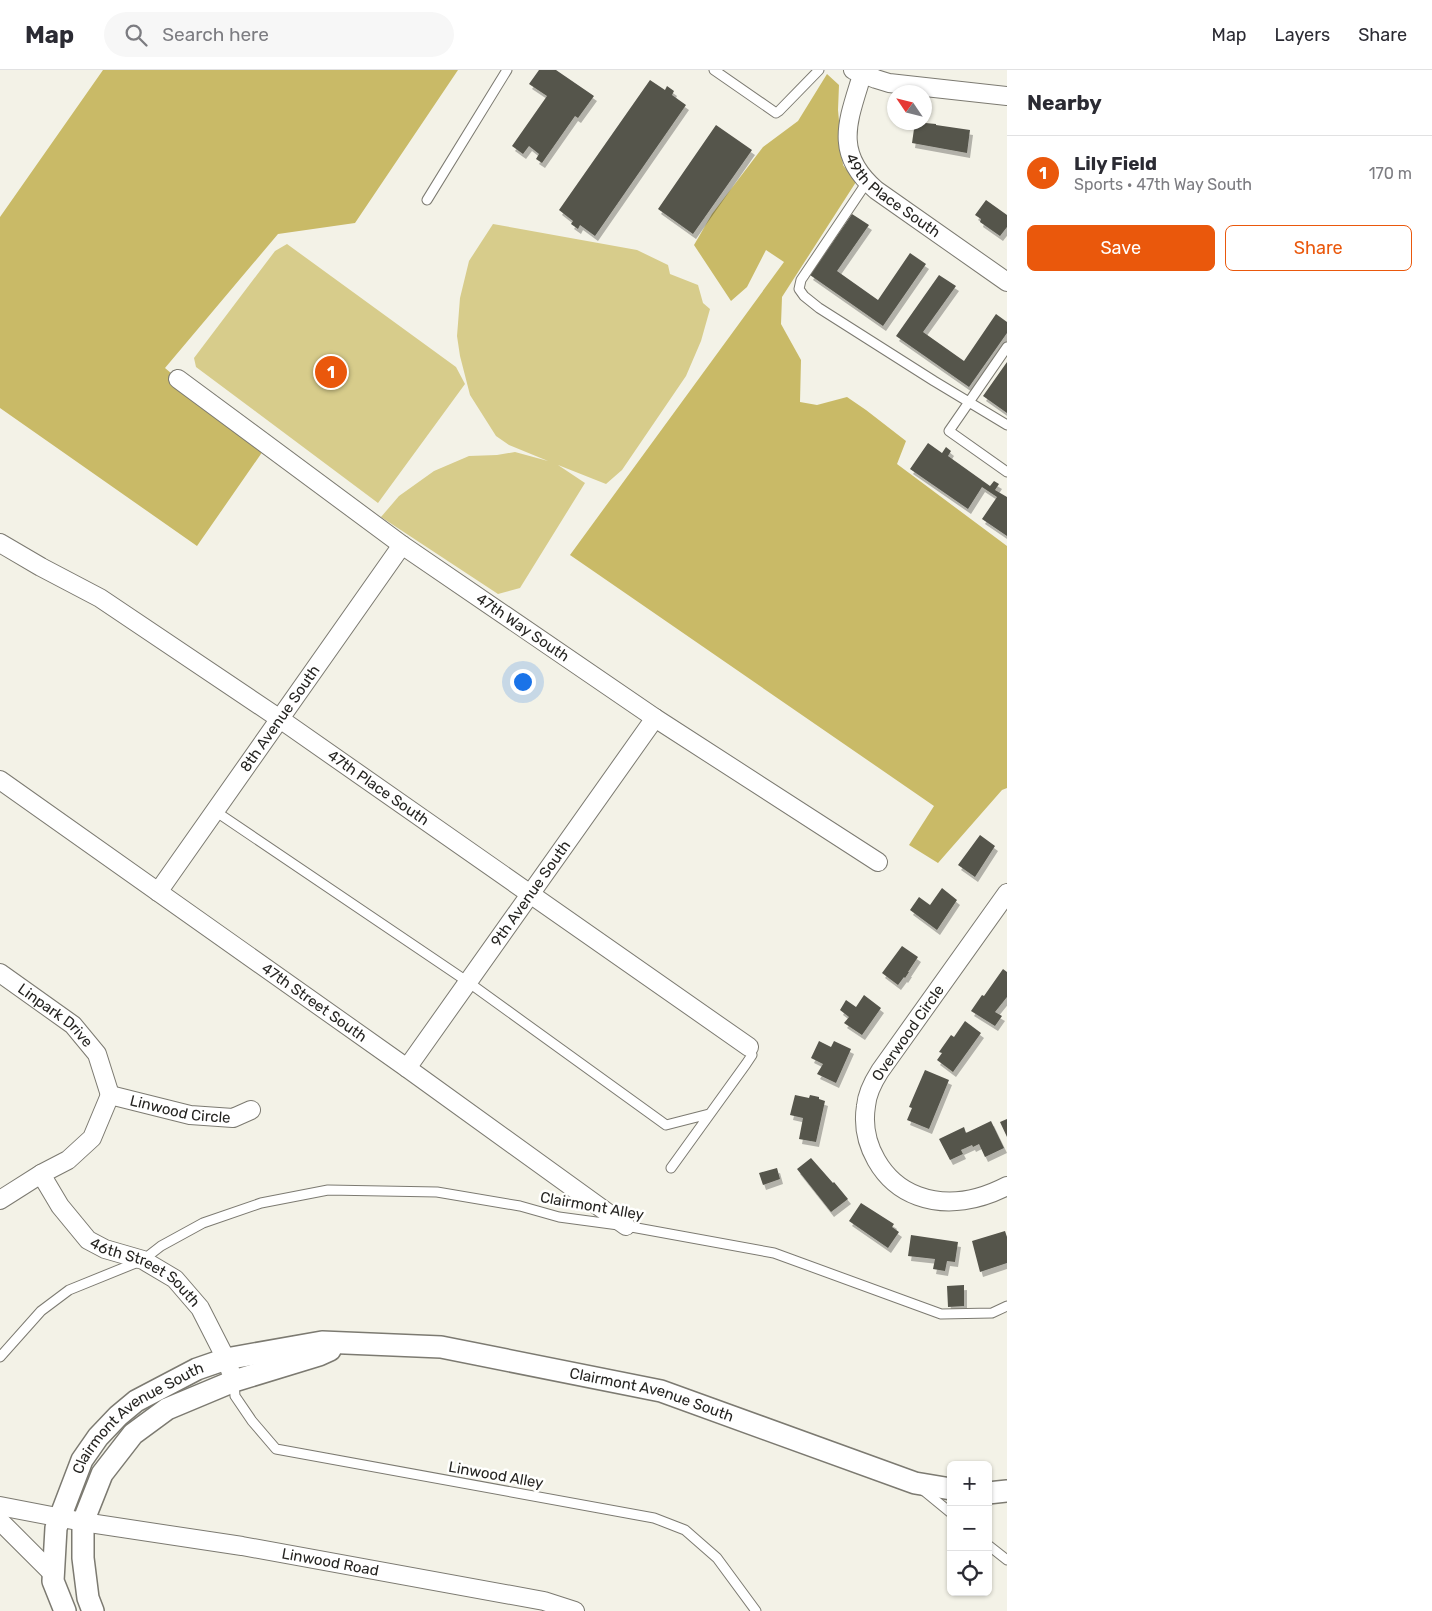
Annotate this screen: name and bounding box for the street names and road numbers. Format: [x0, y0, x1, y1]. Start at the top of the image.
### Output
street label: 49th Place South [842, 151, 944, 241]
street label: 47th Way South [473, 589, 573, 666]
street label: 8th Avenue South [236, 662, 324, 775]
street label: 47th Place South [324, 746, 432, 829]
street label: 9th Avenue South [487, 837, 574, 950]
street label: 47th Street South [258, 959, 370, 1046]
street label: Linpark Drive [15, 980, 97, 1051]
street label: Overwood Circle [868, 981, 948, 1085]
street label: Linwood Circle [128, 1091, 231, 1127]
street label: Clairmont Alley [539, 1188, 645, 1224]
street label: 46th Street South [87, 1234, 204, 1310]
street label: Clairmont Avenue South [69, 1358, 206, 1476]
street label: Clairmont Avenue South [568, 1364, 736, 1426]
street label: Linwood Alley [447, 1458, 545, 1492]
street label: Linwood Road [280, 1544, 380, 1580]

